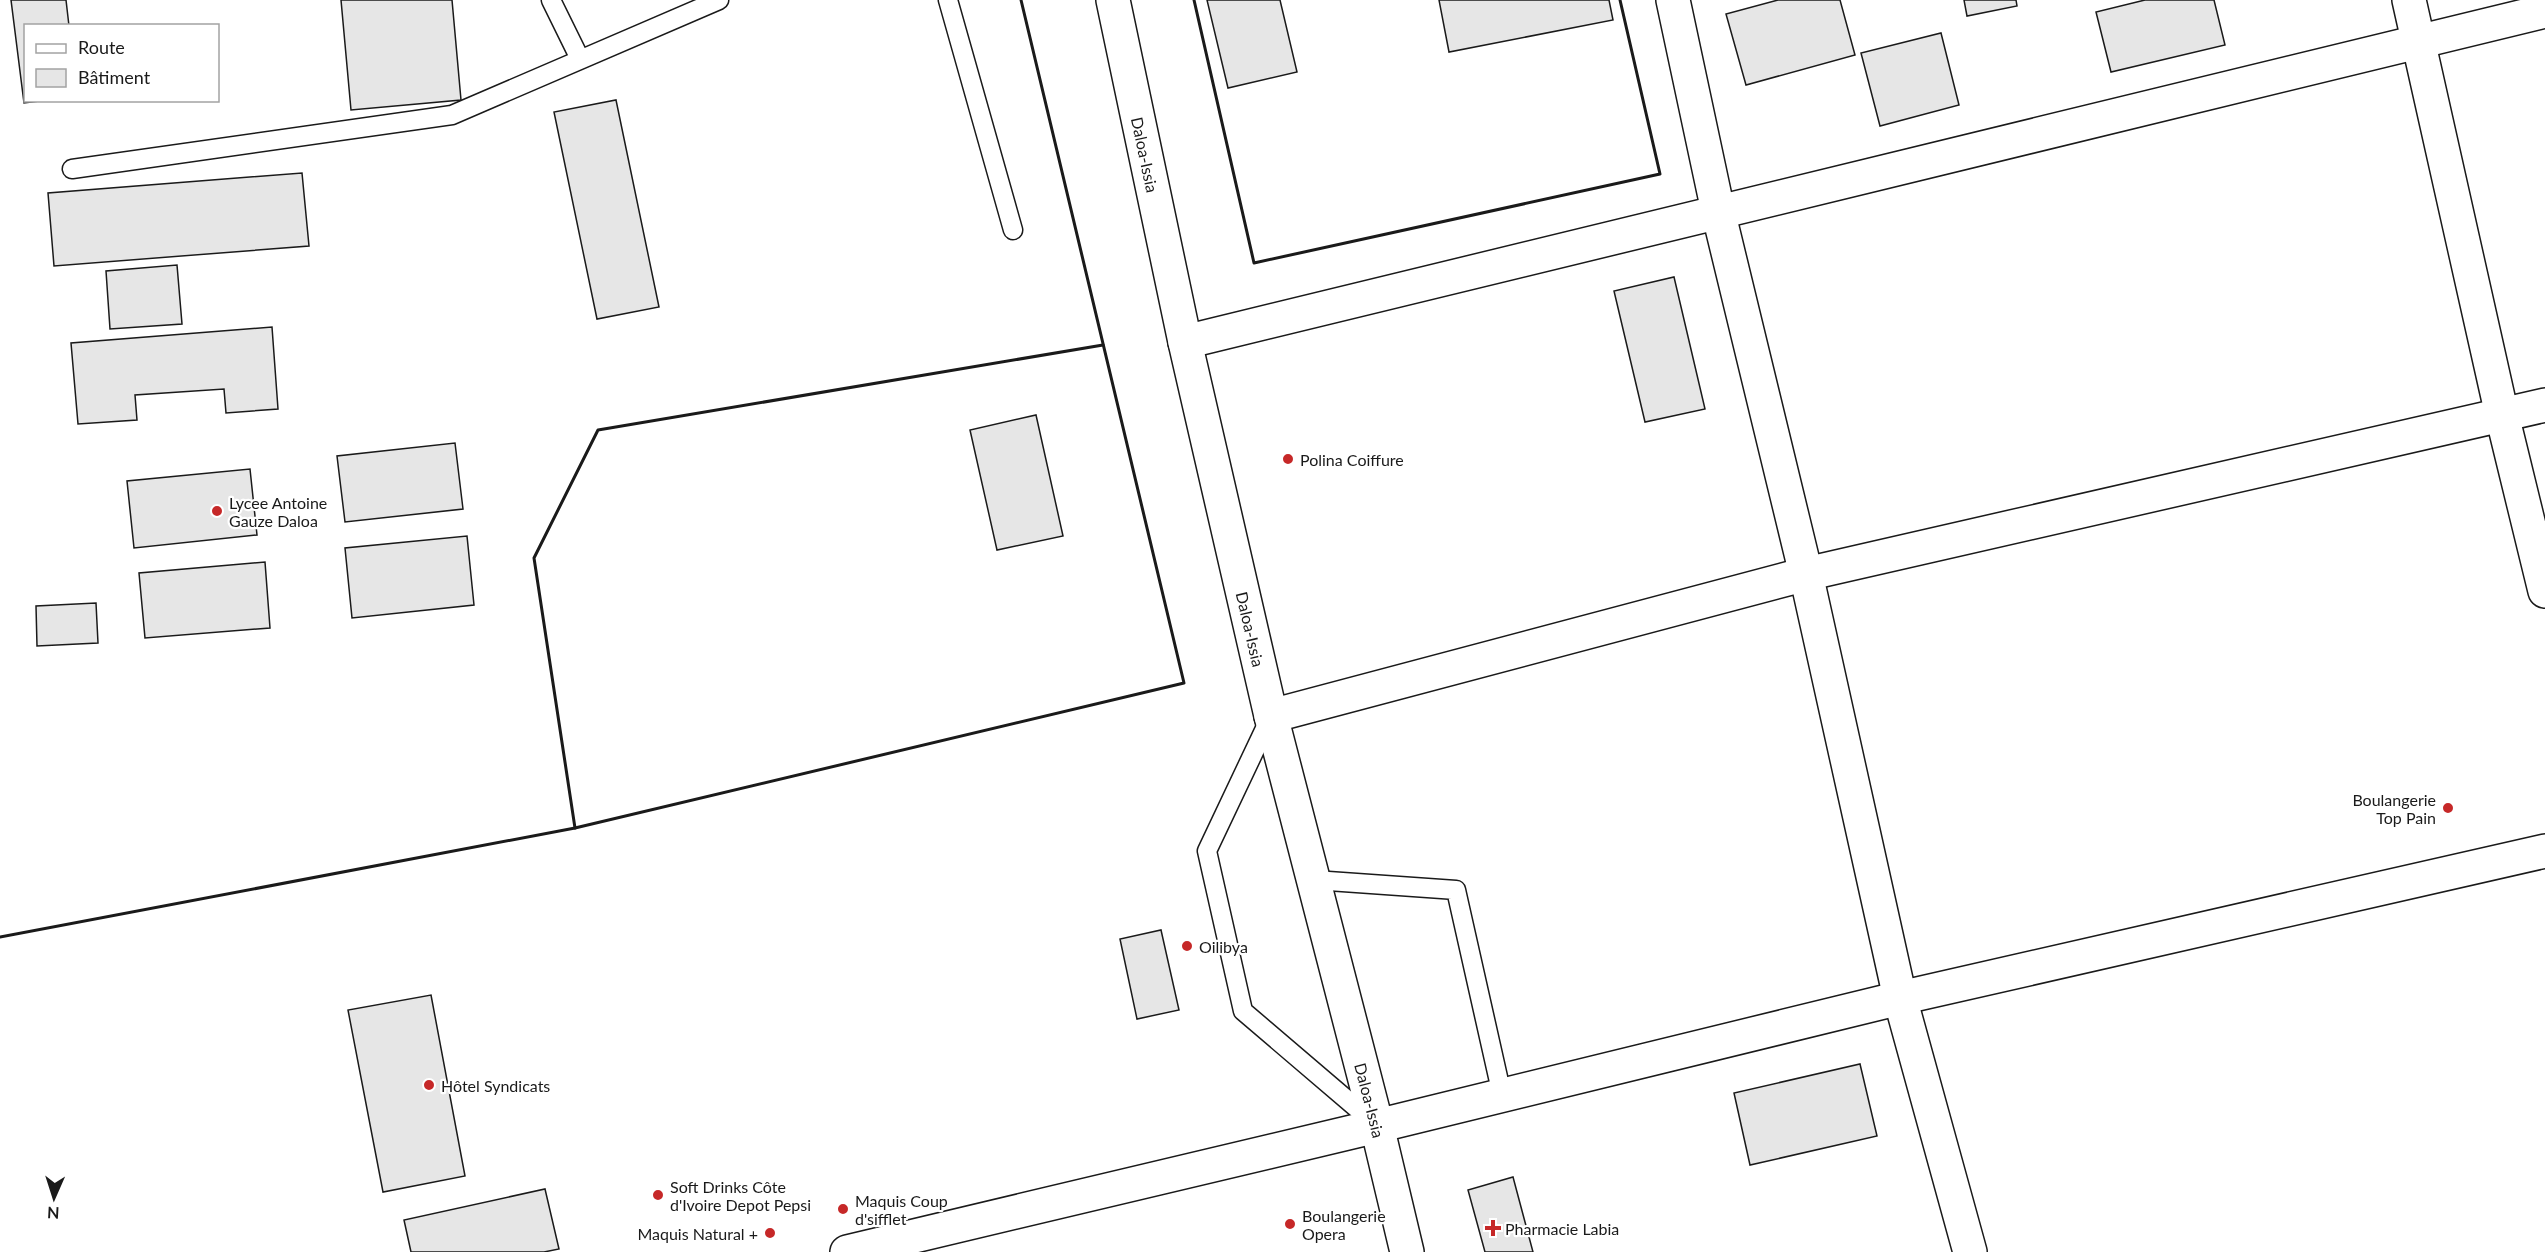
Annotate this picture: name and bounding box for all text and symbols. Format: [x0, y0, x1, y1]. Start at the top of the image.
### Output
legend [24, 24, 219, 102]
text: Route [78, 36, 125, 58]
text: Bâtiment [78, 66, 151, 88]
street label: Daloa-Issia [1128, 115, 1163, 194]
place label: Polina Coiffure [1300, 450, 1404, 469]
marker: Polina Coiffure [1281, 452, 1295, 466]
place label: Lycee Antoine Gauze Daloa [229, 493, 327, 530]
marker: Lycee Antoine Gauze Daloa [210, 504, 224, 518]
street label: Daloa-Issia [1233, 590, 1269, 668]
place label: Boulangerie Top Pain [2352, 790, 2436, 827]
marker: Boulangerie Top Pain [2441, 801, 2455, 815]
place label: Oilibya [1199, 937, 1248, 956]
marker: Oilibya [1180, 939, 1194, 953]
street label: Daloa-Issia [1352, 1061, 1389, 1139]
place label: Hôtel Syndicats [441, 1076, 550, 1095]
marker: Hôtel Syndicats [422, 1078, 436, 1092]
north arrow [24, 1168, 84, 1228]
place label: Soft Drinks Côte d'Ivoire Depot Pepsi [670, 1177, 811, 1214]
marker: Soft Drinks Côte d'Ivoire Depot Pepsi [651, 1188, 665, 1202]
place label: Maquis Coup d'sifflet [855, 1191, 948, 1228]
marker: Maquis Coup d'sifflet [836, 1202, 850, 1216]
text: N [47, 1204, 60, 1223]
place label: Boulangerie Opera [1302, 1206, 1386, 1243]
marker: Boulangerie Opera [1283, 1217, 1297, 1231]
place label: Pharmacie Labia [1505, 1219, 1619, 1238]
marker: Pharmacie Labia [1486, 1221, 1500, 1235]
place label: Maquis Natural + [637, 1224, 758, 1243]
marker: Maquis Natural + [763, 1226, 777, 1240]

